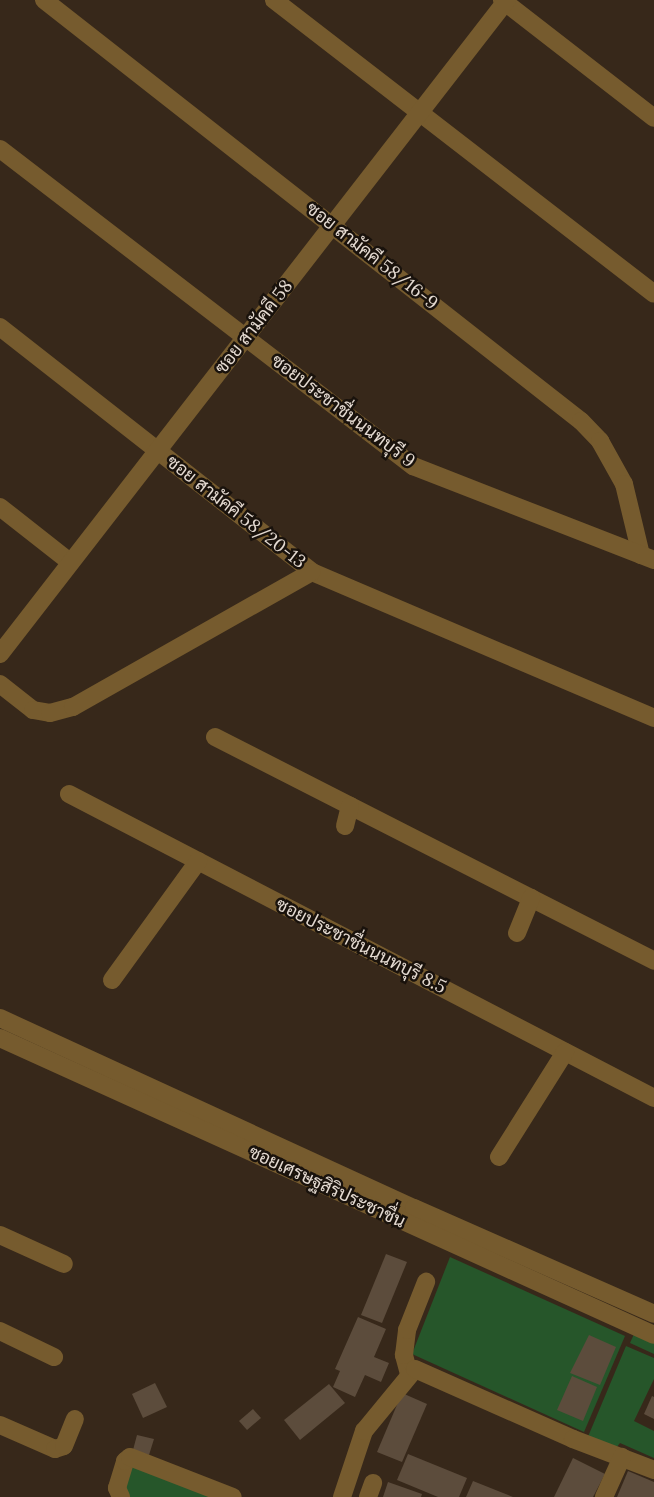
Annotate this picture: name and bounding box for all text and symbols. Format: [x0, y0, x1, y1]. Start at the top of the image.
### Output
street label: ซอย สามัคคี 58/16-9 [302, 198, 442, 314]
street label: ซอย สามัคคี 58 [211, 276, 297, 378]
street label: ซอยประชาชื่นนนทบุรี 9 [267, 350, 419, 472]
street label: ซอย สามัคคี 58/20-13 [162, 451, 310, 573]
street label: ซอยประชาชื่นนนทบุรี 8.5 [272, 894, 450, 998]
street label: ซอยเศรษฐสิริประชาชื่น [245, 1141, 409, 1233]

